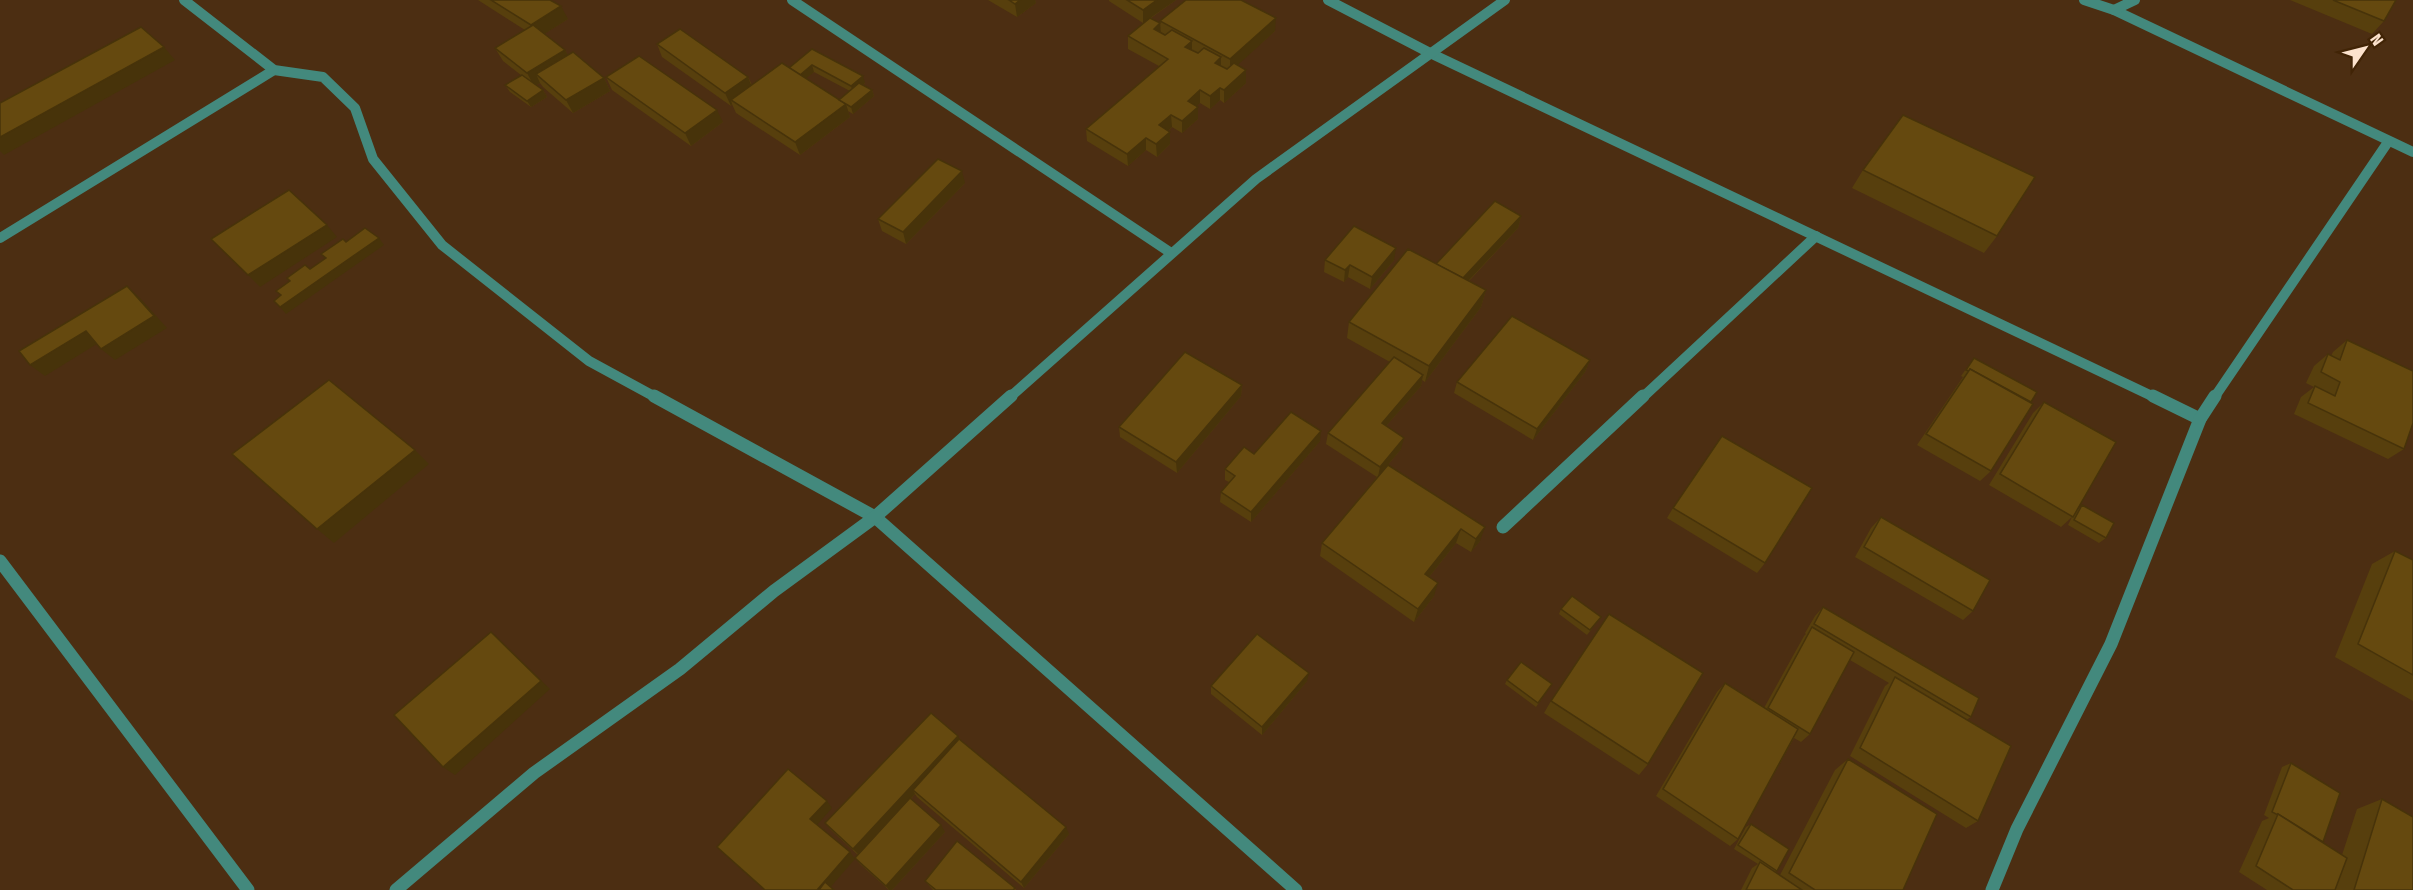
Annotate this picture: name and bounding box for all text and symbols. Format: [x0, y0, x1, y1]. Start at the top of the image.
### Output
north arrow [2335, 18, 2395, 78]
text: N [2366, 30, 2387, 49]

